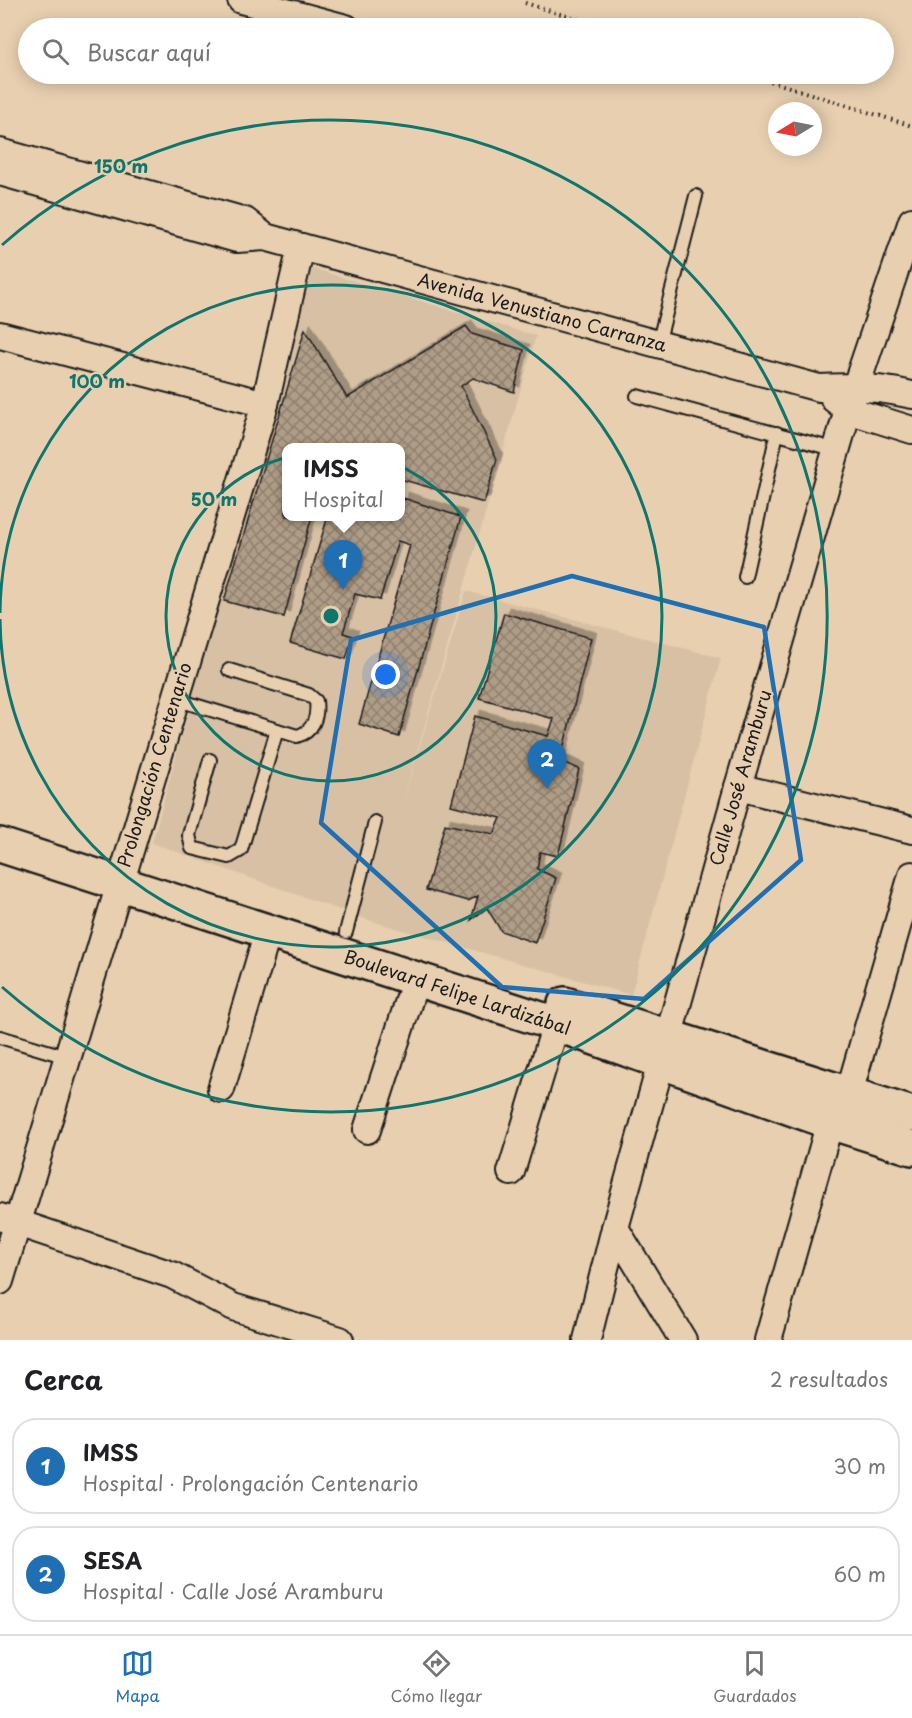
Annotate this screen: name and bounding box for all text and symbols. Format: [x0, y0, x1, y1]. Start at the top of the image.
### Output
search box [18, 18, 894, 84]
icon: search [39, 35, 72, 68]
text: Buscar aquí [87, 35, 211, 68]
north arrow [768, 102, 822, 156]
text: 150 m [94, 152, 148, 179]
street label: Avenida Venustiano Carranza [415, 265, 670, 358]
text: 100 m [69, 367, 125, 394]
popup [282, 443, 405, 521]
text: IMSS [303, 451, 359, 484]
text: Hospital [303, 484, 384, 514]
text: 50 m [191, 485, 237, 512]
pin: 1 [324, 540, 362, 590]
centre of rings [321, 606, 341, 626]
street label: Prolongación Centenario [110, 659, 198, 870]
your location [371, 660, 400, 689]
street label: Calle José Aramburu [702, 686, 778, 869]
pin: 2 [528, 740, 566, 789]
street label: Boulevard Felipe Lardizábal [341, 942, 574, 1041]
text: Cerca [24, 1360, 103, 1399]
text: 2 resultados [770, 1364, 888, 1394]
text: IMSS [83, 1435, 138, 1468]
text: 1 [41, 1451, 50, 1481]
text: 30 m [833, 1451, 886, 1481]
text: Hospital · Prolongación Centenario [83, 1468, 418, 1498]
text: SESA [83, 1543, 142, 1576]
text: 2 [38, 1559, 53, 1589]
text: 60 m [834, 1559, 886, 1589]
text: Hospital · Calle José Aramburu [83, 1576, 384, 1606]
tab: Mapa [116, 1647, 160, 1707]
tab: Cómo llegar [391, 1647, 482, 1707]
tab: Guardados [713, 1647, 796, 1707]

